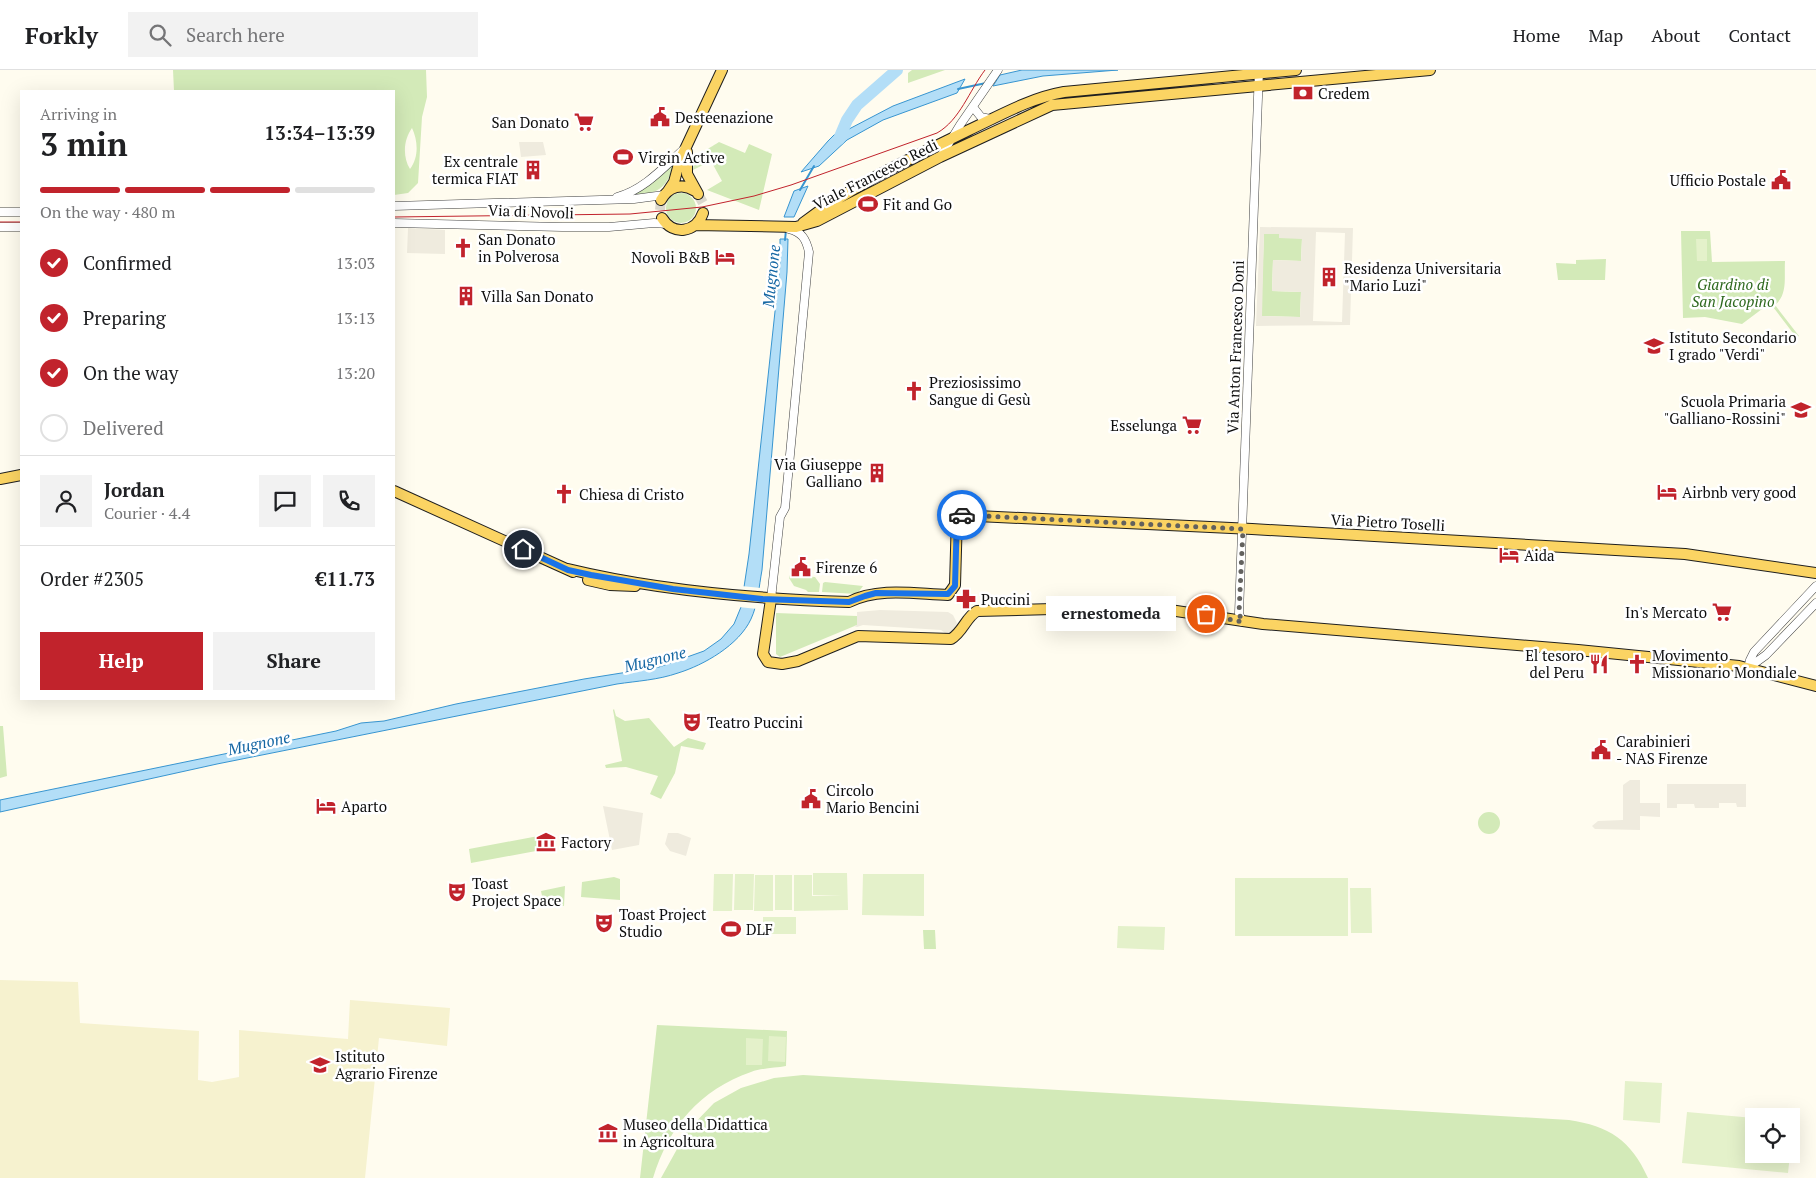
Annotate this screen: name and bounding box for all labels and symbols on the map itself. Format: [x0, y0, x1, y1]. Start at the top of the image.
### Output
bank icon: Credem [1292, 82, 1314, 104]
place label: Credem [1318, 83, 1370, 103]
public building icon: Desteenazione [649, 106, 671, 128]
place label: Desteenazione [675, 107, 773, 127]
supermarket icon: San Donato [573, 111, 595, 133]
place label: San Donato [492, 112, 569, 132]
street label: Viale Francesco Redi [809, 134, 941, 214]
sports icon: Virgin Active [612, 146, 634, 168]
place label: Virgin Active [638, 147, 725, 167]
place label: Ex centrale termica FIAT [432, 151, 518, 188]
building icon: Ex centrale termica FIAT [522, 159, 544, 181]
public building icon: Ufficio Postale [1770, 169, 1792, 191]
place label: Ufficio Postale [1670, 170, 1766, 190]
sports icon: Fit and Go [857, 193, 879, 215]
place label: Fit and Go [883, 194, 952, 214]
street label: Via di Novoli [488, 200, 574, 222]
place label: San Donato in Polverosa [478, 229, 560, 266]
church icon: San Donato in Polverosa [452, 237, 474, 259]
water label: Mugnone [757, 243, 785, 310]
hotel icon: Novoli B&B [714, 246, 736, 268]
place label: Novoli B&B [631, 247, 710, 267]
place label: Residenza Universitaria "Mario Luzi" [1344, 258, 1502, 295]
street label: Via Anton Francesco Doni [1222, 260, 1248, 434]
building icon: Residenza Universitaria "Mario Luzi" [1318, 266, 1340, 288]
park label: Giardino di San Jacopino [1691, 274, 1775, 311]
building icon: Villa San Donato [455, 285, 477, 307]
place label: Villa San Donato [481, 286, 593, 306]
place label: Istituto Secondario I grado "Verdi" [1669, 327, 1797, 364]
school or university icon: Istituto Secondario I grado "Verdi" [1643, 335, 1665, 357]
place label: Preziosissimo Sangue di Gesù [929, 372, 1031, 409]
church icon: Preziosissimo Sangue di Gesù [903, 380, 925, 402]
place label: Scuola Primaria "Galliano-Rossini" [1664, 391, 1786, 428]
school or university icon: Scuola Primaria "Galliano-Rossini" [1790, 399, 1812, 421]
supermarket icon: Esselunga [1181, 414, 1203, 436]
place label: Esselunga [1110, 415, 1177, 435]
place label: Via Giuseppe Galliano [774, 454, 862, 491]
building icon: Via Giuseppe Galliano [866, 462, 888, 484]
hotel icon: Airbnb very good [1656, 481, 1678, 503]
place label: Airbnb very good [1682, 482, 1796, 502]
church icon: Chiesa di Cristo [553, 483, 575, 505]
place label: Chiesa di Cristo [579, 484, 684, 504]
courier [937, 490, 987, 540]
street label: Via Pietro Toselli [1330, 509, 1446, 535]
pin [502, 528, 544, 570]
hotel icon: Aida [1498, 544, 1520, 566]
place label: Aida [1524, 545, 1555, 565]
public building icon: Firenze 6 [790, 556, 812, 578]
place label: Firenze 6 [816, 557, 877, 577]
pharmacy icon: Puccini [955, 588, 977, 610]
place label: Puccini [981, 589, 1030, 609]
pin [1185, 593, 1227, 635]
callout: ernestomeda [1046, 596, 1176, 632]
supermarket icon: In's Mercato [1711, 601, 1733, 623]
place label: In's Mercato [1625, 602, 1707, 622]
water label: Mugnone [621, 641, 688, 678]
place label: El tesoro del Peru [1525, 645, 1584, 682]
place label: Movimento Missionario Mondiale [1652, 645, 1797, 682]
restaurant icon: El tesoro del Peru [1588, 653, 1610, 675]
church icon: Movimento Missionario Mondiale [1626, 653, 1648, 675]
theatre icon: Teatro Puccini [681, 711, 703, 733]
place label: Teatro Puccini [707, 712, 803, 732]
water label: Mugnone [225, 726, 292, 761]
place label: Carabinieri - NAS Firenze [1616, 731, 1708, 768]
public building icon: Carabinieri - NAS Firenze [1590, 739, 1612, 761]
place label: Circolo Mario Bencini [826, 780, 919, 817]
public building icon: Circolo Mario Bencini [800, 788, 822, 810]
hotel icon: Aparto [315, 795, 337, 817]
place label: Aparto [341, 796, 387, 816]
museum icon: Factory [535, 831, 557, 853]
place label: Factory [561, 832, 612, 852]
place label: Toast Project Space [472, 873, 561, 910]
theatre icon: Toast Project Space [446, 881, 468, 903]
place label: Toast Project Studio [619, 904, 707, 941]
theatre icon: Toast Project Studio [593, 912, 615, 934]
sports icon: DLF [720, 918, 742, 940]
place label: DLF [746, 919, 773, 939]
place label: Istituto Agrario Firenze [335, 1046, 438, 1083]
school or university icon: Istituto Agrario Firenze [309, 1054, 331, 1076]
place label: Museo della Didattica in Agricoltura [623, 1114, 768, 1151]
museum icon: Museo della Didattica in Agricoltura [597, 1122, 619, 1144]

